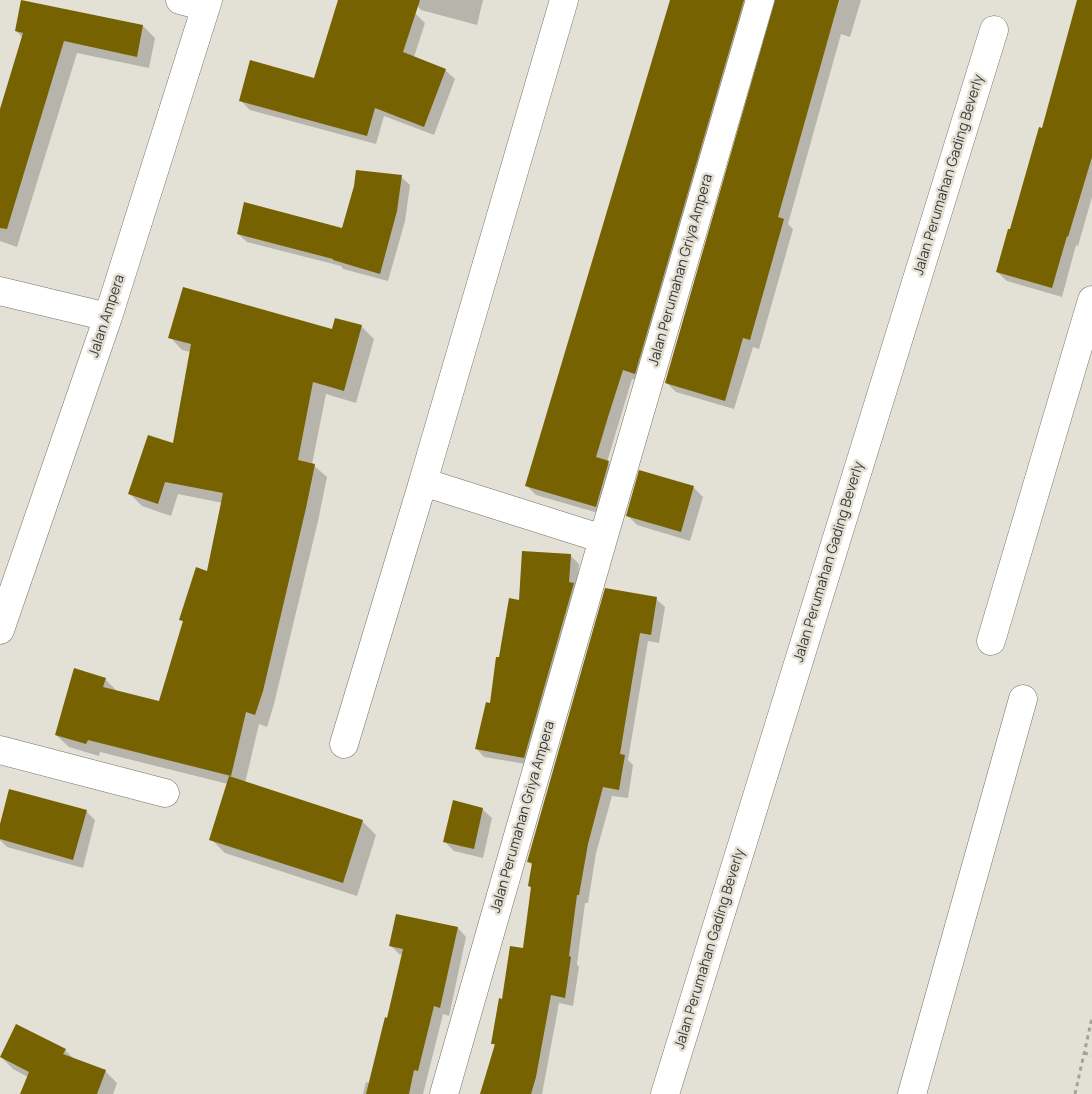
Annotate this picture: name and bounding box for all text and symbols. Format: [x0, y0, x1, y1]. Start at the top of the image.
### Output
street label: Jalan Perumahan Gading Beverly [910, 73, 988, 277]
street label: Jalan Perumahan Griya Ampera [646, 172, 716, 368]
street label: Jalan Ampera [86, 272, 128, 360]
street label: Jalan Perumahan Gading Beverly [790, 460, 868, 664]
street label: Jalan Perumahan Griya Ampera [488, 719, 558, 915]
street label: Jalan Perumahan Gading Beverly [671, 847, 749, 1051]

